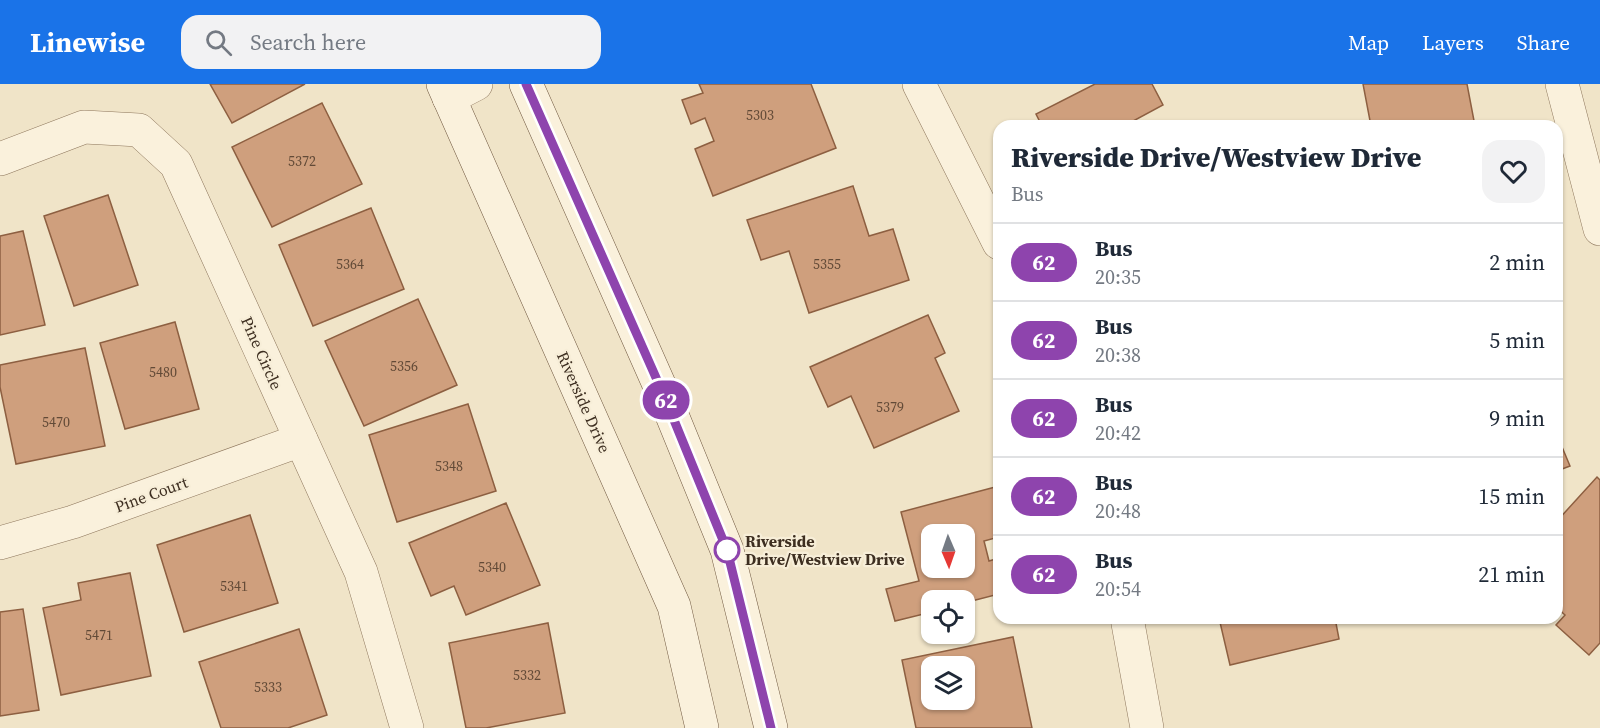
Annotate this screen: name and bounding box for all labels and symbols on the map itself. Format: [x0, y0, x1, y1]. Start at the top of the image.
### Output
house number: 5303 [746, 105, 774, 125]
house number: 5372 [288, 151, 316, 171]
house number: 5364 [336, 254, 364, 274]
house number: 5355 [813, 254, 841, 274]
street label: Pine Circle [236, 313, 288, 393]
street label: Riverside Drive [552, 348, 616, 456]
house number: 5356 [390, 356, 418, 376]
house number: 5480 [149, 362, 177, 382]
line badge: 62 [639, 380, 693, 420]
house number: 5379 [876, 397, 904, 417]
house number: 5470 [42, 412, 70, 432]
house number: 5348 [435, 456, 463, 476]
street label: Pine Court [111, 470, 191, 517]
north arrow [921, 524, 975, 578]
place label: Riverside Drive/Westview Drive [745, 530, 905, 570]
marker: Riverside Drive/Westview Drive [714, 537, 740, 563]
house number: 5340 [478, 557, 506, 577]
house number: 5341 [220, 576, 248, 596]
house number: 5471 [85, 625, 113, 645]
house number: 5332 [513, 665, 541, 685]
house number: 5333 [254, 677, 282, 697]

